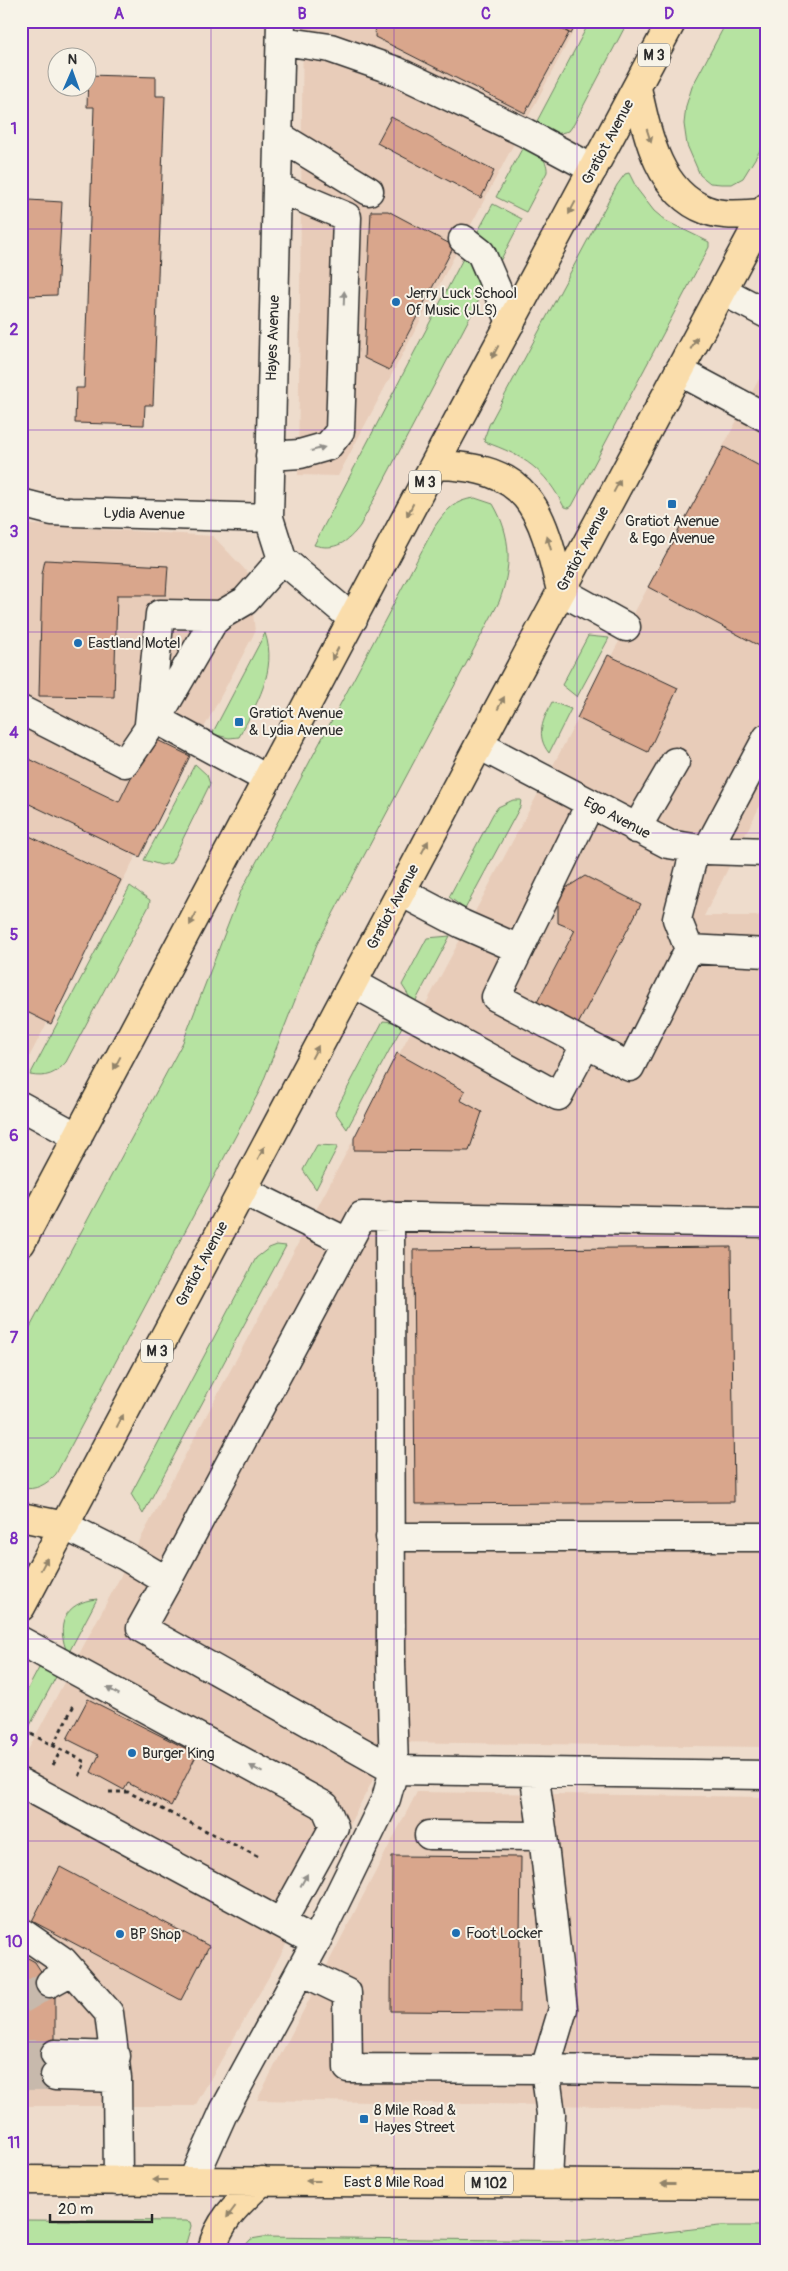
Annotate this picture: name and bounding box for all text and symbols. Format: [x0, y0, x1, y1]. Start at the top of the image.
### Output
text: A [114, 4, 125, 24]
text: B [297, 4, 307, 24]
text: C [481, 4, 491, 24]
text: D [664, 4, 674, 24]
road number: M 3 [638, 44, 670, 66]
north arrow [48, 48, 98, 98]
text: N [67, 51, 77, 68]
street label: Gratiot Avenue [578, 96, 639, 188]
text: 1 [11, 119, 17, 139]
one-way arrow [645, 128, 653, 143]
one-way arrow [568, 201, 576, 216]
place label: Jerry Luck School Of Music (JLS) [406, 284, 517, 320]
one-way arrow [340, 290, 348, 306]
street label: Hayes Avenue [262, 294, 284, 381]
marker: Jerry Luck School Of Music (JLS) [390, 296, 402, 308]
text: 2 [10, 320, 19, 340]
one-way arrow [690, 336, 698, 350]
one-way arrow [491, 344, 499, 359]
one-way arrow [310, 445, 325, 453]
road number: M 3 [409, 471, 441, 494]
one-way arrow [613, 479, 621, 493]
marker: Gratiot Avenue & Ego Avenue [666, 498, 678, 510]
one-way arrow [406, 503, 414, 517]
street label: Gratiot Avenue [553, 503, 614, 595]
street label: Lydia Avenue [103, 504, 185, 524]
place label: Gratiot Avenue & Ego Avenue [625, 512, 720, 548]
text: 3 [10, 522, 19, 542]
one-way arrow [545, 536, 553, 551]
place label: Eastland Motel [88, 634, 181, 653]
marker: Eastland Motel [72, 637, 84, 649]
one-way arrow [331, 647, 339, 661]
one-way arrow [497, 696, 505, 710]
place label: Gratiot Avenue & Lydia Avenue [249, 704, 344, 740]
marker: Gratiot Avenue & Lydia Avenue [233, 716, 245, 728]
text: 4 [9, 723, 19, 743]
street label: Ego Avenue [580, 793, 654, 844]
one-way arrow [421, 839, 429, 854]
street label: Gratiot Avenue [363, 861, 424, 953]
one-way arrow [189, 912, 197, 926]
text: 5 [10, 925, 19, 945]
one-way arrow [311, 1045, 319, 1059]
one-way arrow [113, 1056, 121, 1070]
text: 6 [9, 1126, 19, 1146]
one-way arrow [257, 1146, 265, 1160]
street label: Gratiot Avenue [172, 1218, 233, 1310]
text: 7 [10, 1328, 19, 1348]
road number: M 3 [141, 1340, 173, 1362]
one-way arrow [116, 1413, 124, 1428]
text: 8 [10, 1529, 18, 1549]
one-way arrow [40, 1557, 48, 1572]
one-way arrow [106, 1687, 121, 1695]
text: 9 [10, 1731, 18, 1751]
place label: Burger King [142, 1744, 215, 1763]
marker: Burger King [126, 1747, 138, 1759]
one-way arrow [249, 1765, 263, 1773]
one-way arrow [300, 1873, 308, 1888]
place label: Foot Locker [466, 1924, 543, 1943]
place label: BP Shop [130, 1925, 181, 1944]
marker: Foot Locker [450, 1927, 462, 1939]
marker: BP Shop [114, 1928, 126, 1940]
text: 10 [5, 1932, 23, 1952]
place label: 8 Mile Road & Hayes Street [374, 2101, 456, 2137]
marker: 8 Mile Road & Hayes Street [358, 2113, 370, 2125]
text: 11 [8, 2133, 20, 2153]
road number: M 102 [465, 2172, 513, 2194]
street label: East 8 Mile Road [344, 2173, 444, 2192]
one-way arrow [152, 2177, 168, 2185]
one-way arrow [305, 2177, 321, 2185]
one-way arrow [660, 2180, 676, 2188]
scale bar [50, 2191, 152, 2223]
text: 20 m [58, 2200, 93, 2219]
one-way arrow [226, 2205, 236, 2219]

